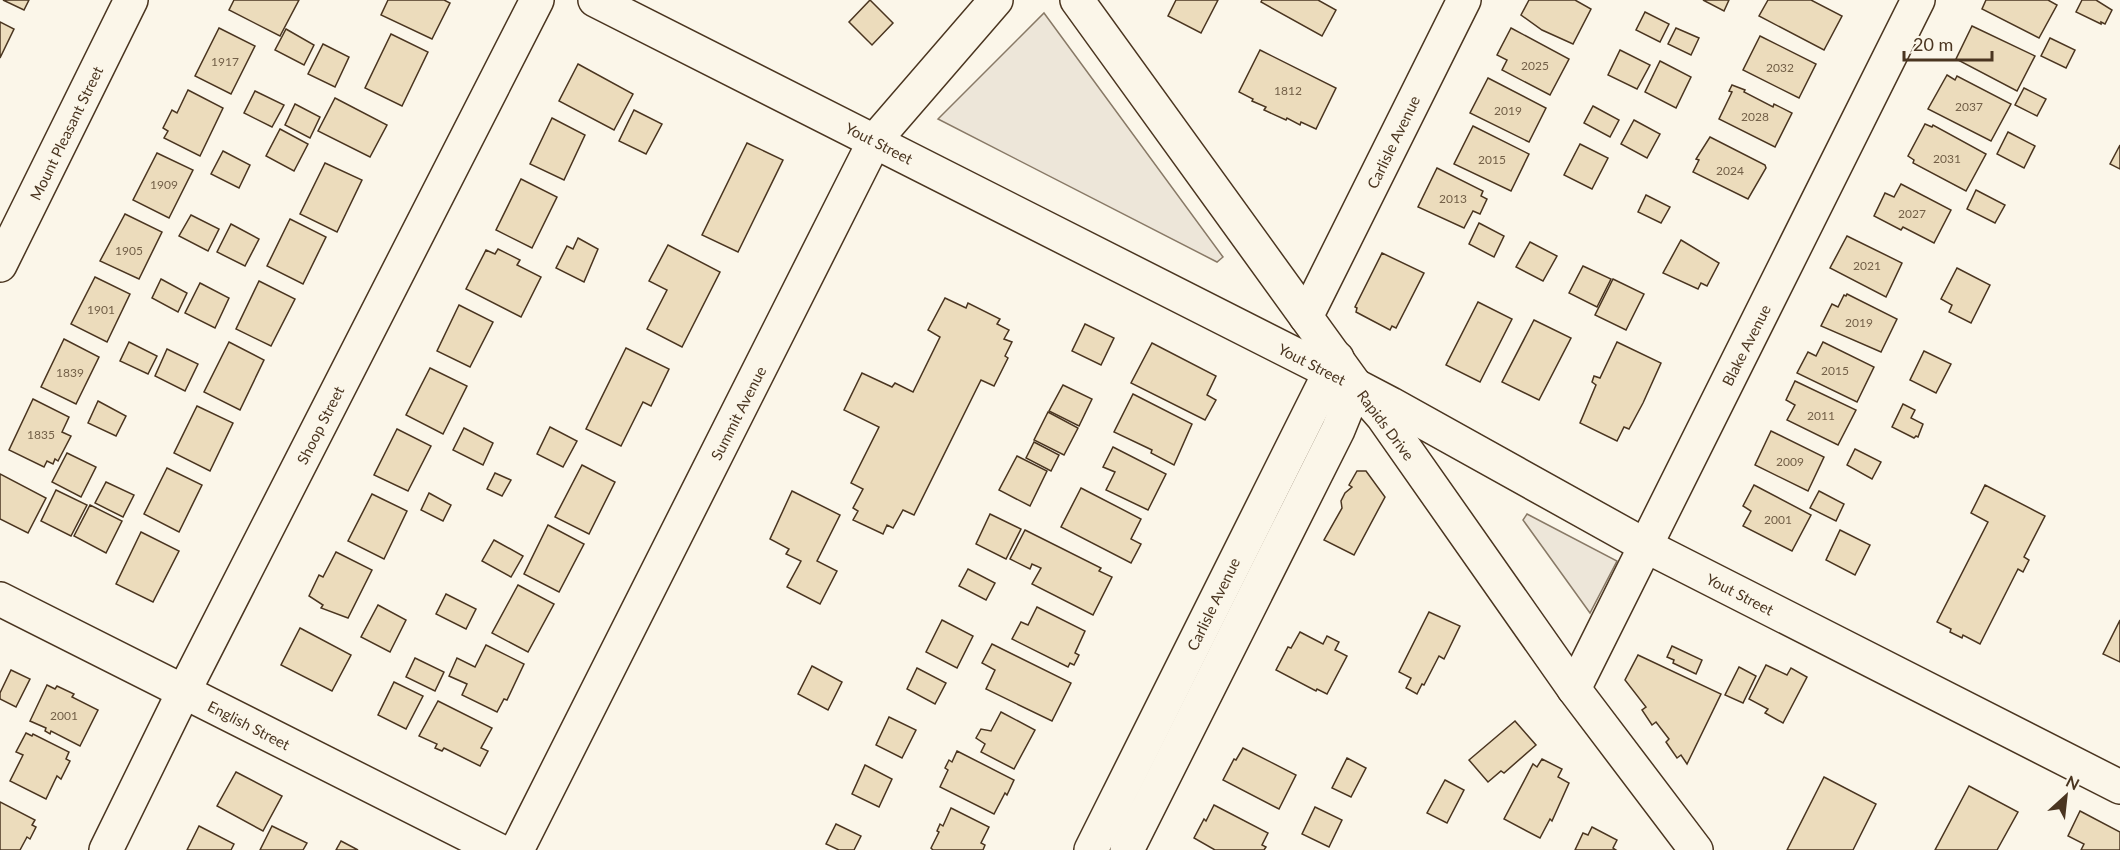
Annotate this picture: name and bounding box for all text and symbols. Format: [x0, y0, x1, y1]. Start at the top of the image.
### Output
scale bar [1904, 24, 1992, 62]
text: 20 m [1913, 33, 1953, 55]
house number: 1917 [211, 54, 239, 69]
house number: 2025 [1521, 58, 1549, 73]
house number: 2032 [1766, 60, 1794, 75]
street label: Mount Pleasant Street [26, 63, 107, 203]
house number: 1812 [1274, 83, 1302, 98]
street label: Carlisle Avenue [1363, 93, 1423, 191]
house number: 2037 [1955, 99, 1983, 114]
house number: 2019 [1494, 103, 1522, 118]
house number: 2028 [1741, 109, 1769, 124]
street label: Yout Street [842, 118, 916, 168]
house number: 2031 [1933, 151, 1961, 166]
house number: 2015 [1478, 152, 1506, 167]
house number: 2024 [1716, 163, 1744, 178]
house number: 1909 [150, 177, 178, 192]
house number: 2013 [1439, 191, 1467, 206]
house number: 2027 [1898, 206, 1926, 221]
house number: 1905 [115, 243, 143, 258]
house number: 2021 [1853, 258, 1881, 273]
street label: Blake Avenue [1718, 301, 1774, 389]
house number: 1901 [87, 302, 115, 317]
house number: 2019 [1845, 315, 1873, 330]
street label: Yout Street [1275, 339, 1349, 389]
street label: Summit Avenue [707, 363, 769, 463]
house number: 2015 [1821, 363, 1849, 378]
house number: 1839 [56, 365, 84, 380]
street label: Shoop Street [293, 382, 348, 467]
street label: Rapids Drive [1354, 386, 1418, 464]
house number: 2011 [1807, 408, 1835, 423]
house number: 1835 [27, 427, 55, 442]
house number: 2009 [1776, 454, 1804, 469]
house number: 2001 [1764, 512, 1792, 527]
street label: Carlisle Avenue [1183, 555, 1243, 653]
street label: Yout Street [1703, 569, 1777, 619]
street label: English Street [205, 697, 294, 754]
house number: 2001 [50, 708, 78, 723]
north arrow [2036, 766, 2096, 826]
text: N [2063, 771, 2083, 793]

